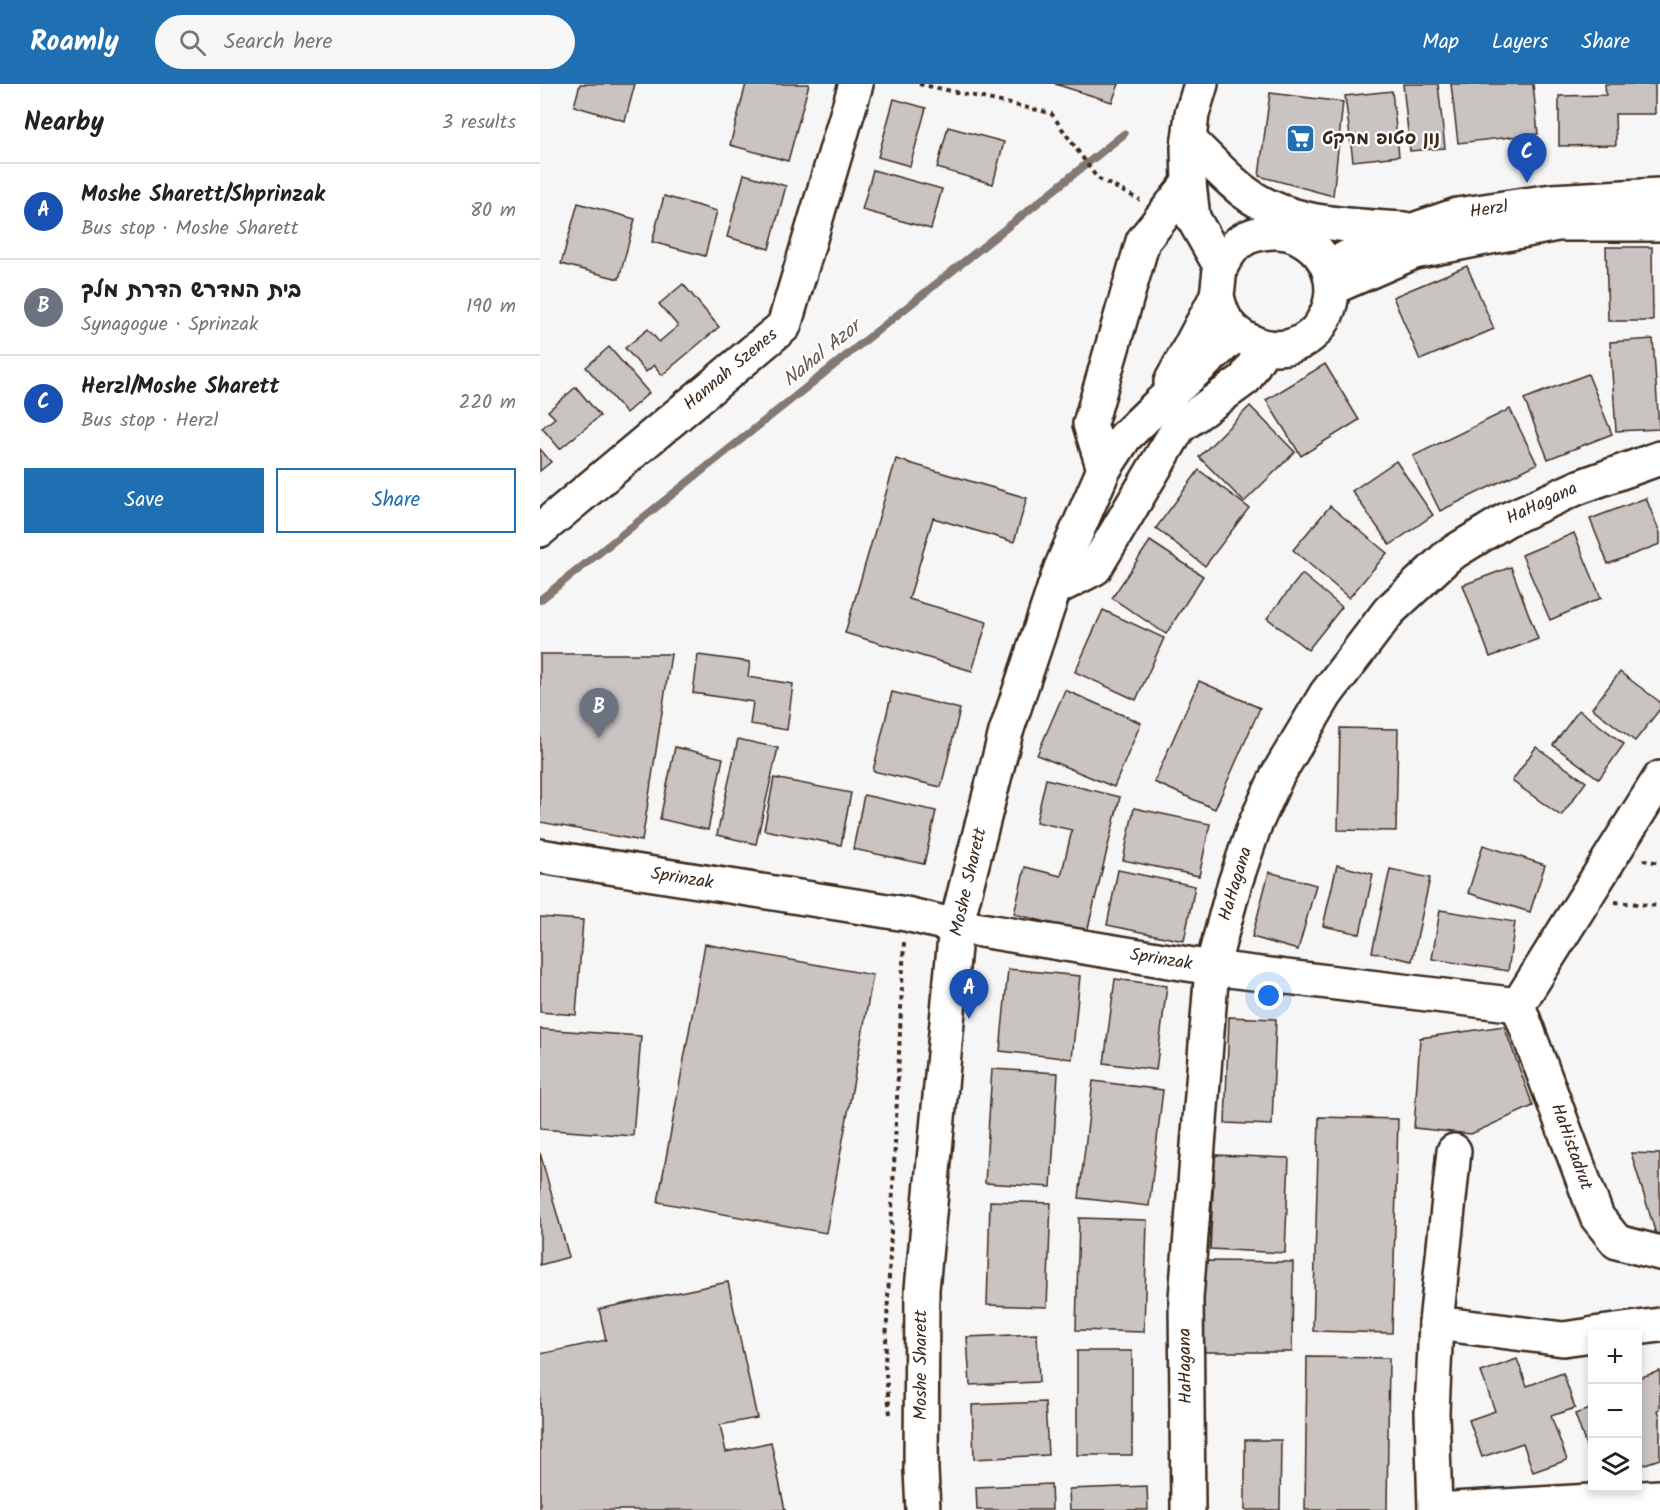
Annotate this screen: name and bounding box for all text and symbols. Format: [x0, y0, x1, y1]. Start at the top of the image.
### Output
search box [155, 15, 575, 69]
text: Roamly [30, 20, 119, 65]
text: Search here [224, 25, 332, 60]
icon: search [176, 26, 209, 59]
text: Map [1422, 26, 1459, 59]
text: Layers [1492, 26, 1548, 59]
text: Share [1581, 26, 1630, 59]
text: Nearby [24, 102, 104, 144]
text: 3 results [442, 107, 516, 139]
supermarket icon: נון סטופ מרקט [1285, 123, 1317, 155]
place label: נון סטופ מרקט [1322, 125, 1440, 154]
pin: C [1508, 134, 1546, 183]
text: Moshe Sharett/Shprinzak [81, 178, 325, 213]
street label: Herzl [1468, 193, 1511, 227]
text: A [37, 195, 50, 227]
text: 80 m [470, 195, 516, 227]
text: Bus stop · Moshe Sharett [81, 213, 298, 245]
text: בית המדרש הדרת מלך [81, 274, 301, 309]
text: B [37, 291, 50, 323]
text: 190 m [466, 291, 516, 323]
text: Synagogue · Sprinzak [81, 309, 258, 341]
water label: Nahal Azor [776, 310, 871, 396]
street label: Hannah Szenes [677, 321, 785, 418]
text: Herzl/Moshe Sharett [81, 370, 279, 405]
text: C [37, 387, 50, 419]
text: 220 m [459, 387, 516, 419]
text: Bus stop · Herzl [81, 405, 218, 437]
button: Save [24, 468, 264, 533]
button: Share [276, 468, 516, 533]
street label: HaHagana [1501, 475, 1583, 533]
pin: B [580, 688, 618, 738]
street label: Moshe Sharett [942, 824, 996, 939]
street label: HaHagana [1211, 843, 1261, 925]
street label: Sprinzak [649, 860, 716, 898]
street label: Sprinzak [1128, 941, 1195, 979]
pin: A [950, 970, 988, 1019]
your location [1254, 981, 1283, 1010]
street label: HaHistadrut [1542, 1100, 1600, 1195]
street label: Moshe Sharett [907, 1309, 936, 1420]
street label: HaHagana [1171, 1328, 1201, 1404]
map controls [1588, 1330, 1642, 1492]
button: + [1588, 1330, 1642, 1384]
button: − [1588, 1384, 1642, 1438]
button: layers [1588, 1438, 1642, 1492]

